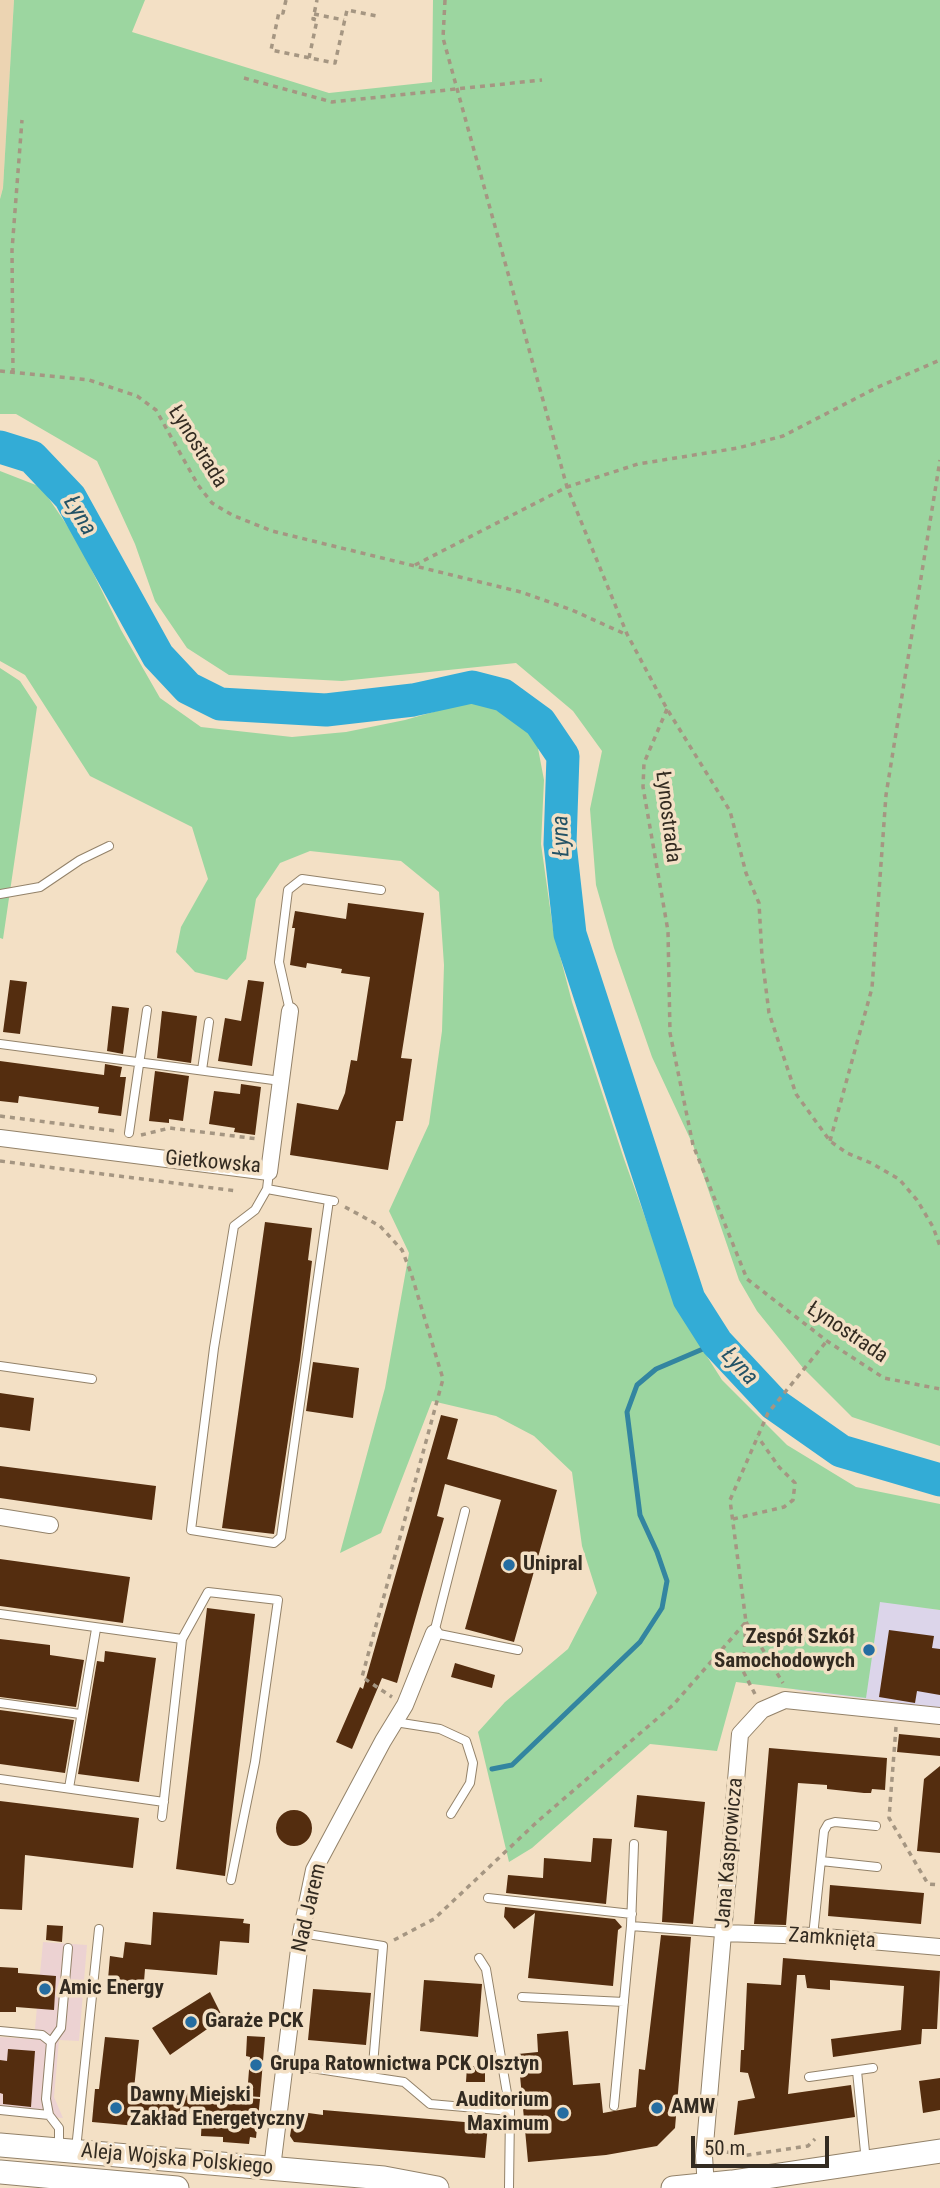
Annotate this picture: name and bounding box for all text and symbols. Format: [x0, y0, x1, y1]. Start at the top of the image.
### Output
street label: Łynostrada [162, 401, 232, 493]
water label: Łyna [57, 491, 101, 541]
street label: Łynostrada [649, 770, 685, 864]
water label: Łyna [547, 815, 577, 857]
street label: Gietkowska [164, 1146, 262, 1180]
street label: Łynostrada [802, 1297, 892, 1369]
water label: Łyna [715, 1342, 763, 1392]
place label: Unipral [523, 1552, 583, 1578]
marker: Unipral [501, 1557, 517, 1573]
place label: Zespół Szkół Samochodowych [714, 1625, 855, 1675]
marker: Zespół Szkół Samochodowych [861, 1642, 877, 1658]
street label: Jana Kasprowicza [711, 1777, 749, 1929]
street label: Nad Jarem [288, 1861, 332, 1955]
street label: Zamknięta [788, 1923, 876, 1955]
place label: Amic Energy [59, 1976, 164, 2002]
marker: Amic Energy [37, 1981, 53, 1997]
place label: Garaże PCK [205, 2009, 303, 2035]
marker: Garaże PCK [183, 2014, 199, 2030]
place label: Grupa Ratownictwa PCK Olsztyn [270, 2052, 539, 2078]
marker: Grupa Ratownictwa PCK Olsztyn [248, 2057, 264, 2073]
place label: Dawny Miejski Zakład Energetyczny [130, 2083, 305, 2133]
place label: Auditorium Maximum [456, 2088, 549, 2138]
place label: AMW [671, 2095, 715, 2121]
marker: Dawny Miejski Zakład Energetyczny [108, 2100, 124, 2116]
marker: AMW [649, 2100, 665, 2116]
marker: Auditorium Maximum [555, 2105, 571, 2121]
scale bar [695, 2122, 833, 2166]
text: 50 m [704, 2136, 745, 2160]
street label: Aleja Wojska Polskiego [80, 2139, 274, 2181]

